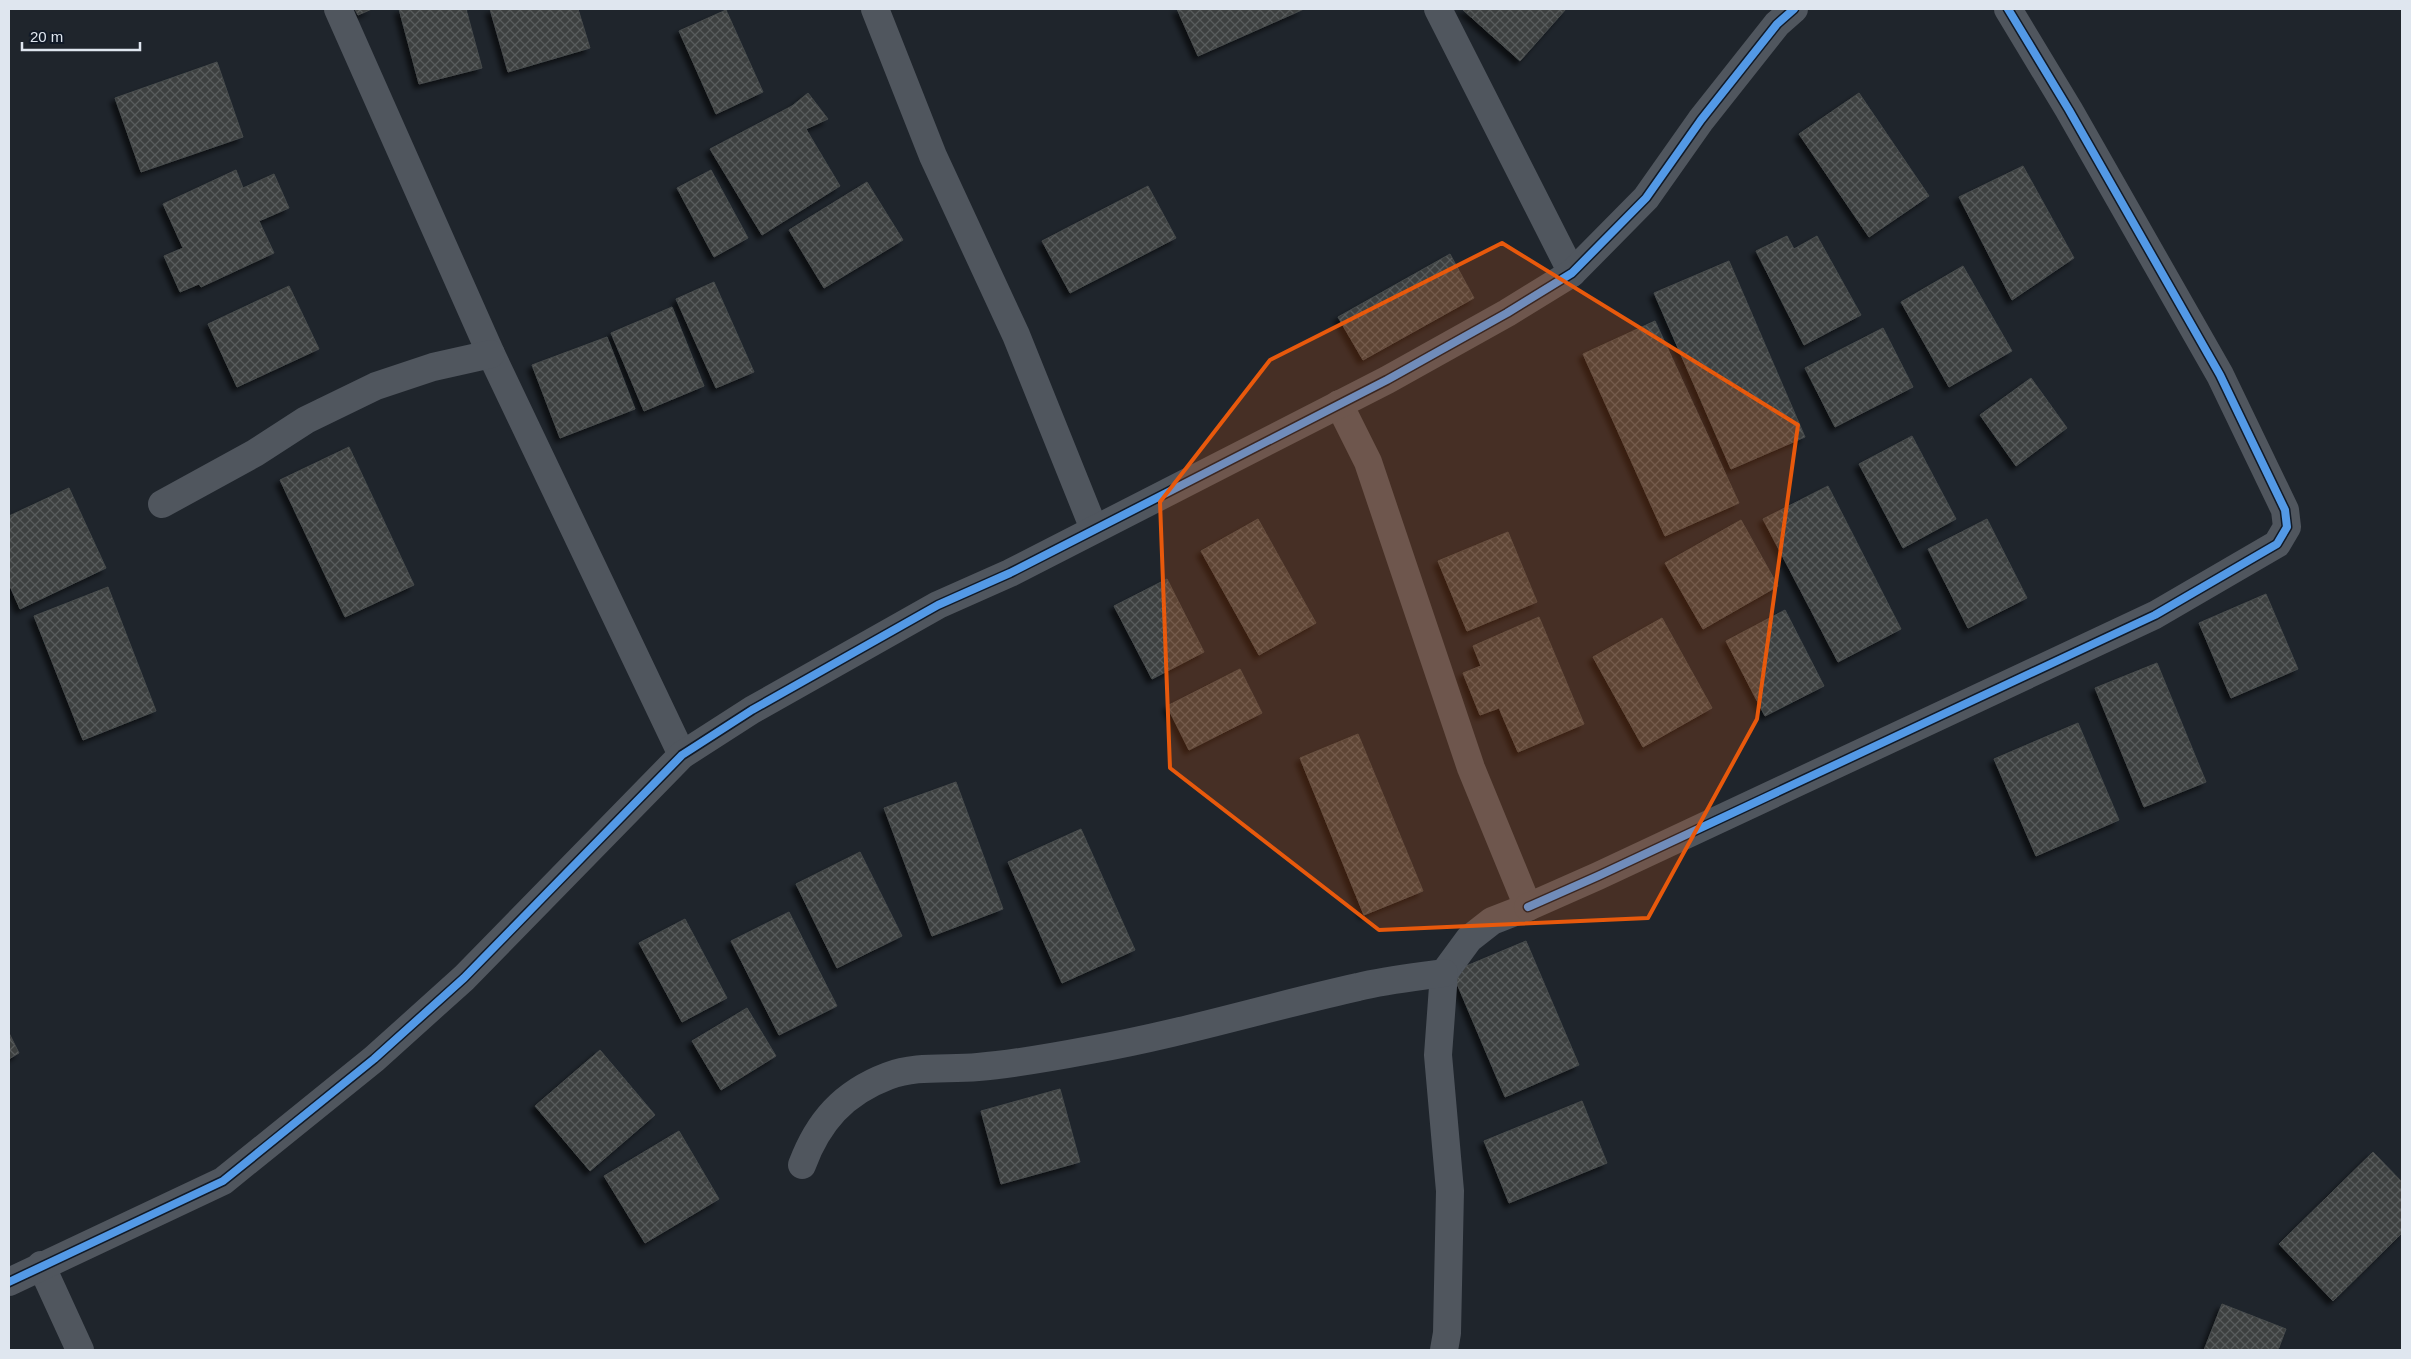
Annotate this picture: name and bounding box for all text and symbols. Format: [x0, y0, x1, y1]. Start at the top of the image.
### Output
scale bar [22, 20, 140, 52]
text: 20 m [30, 28, 63, 45]

